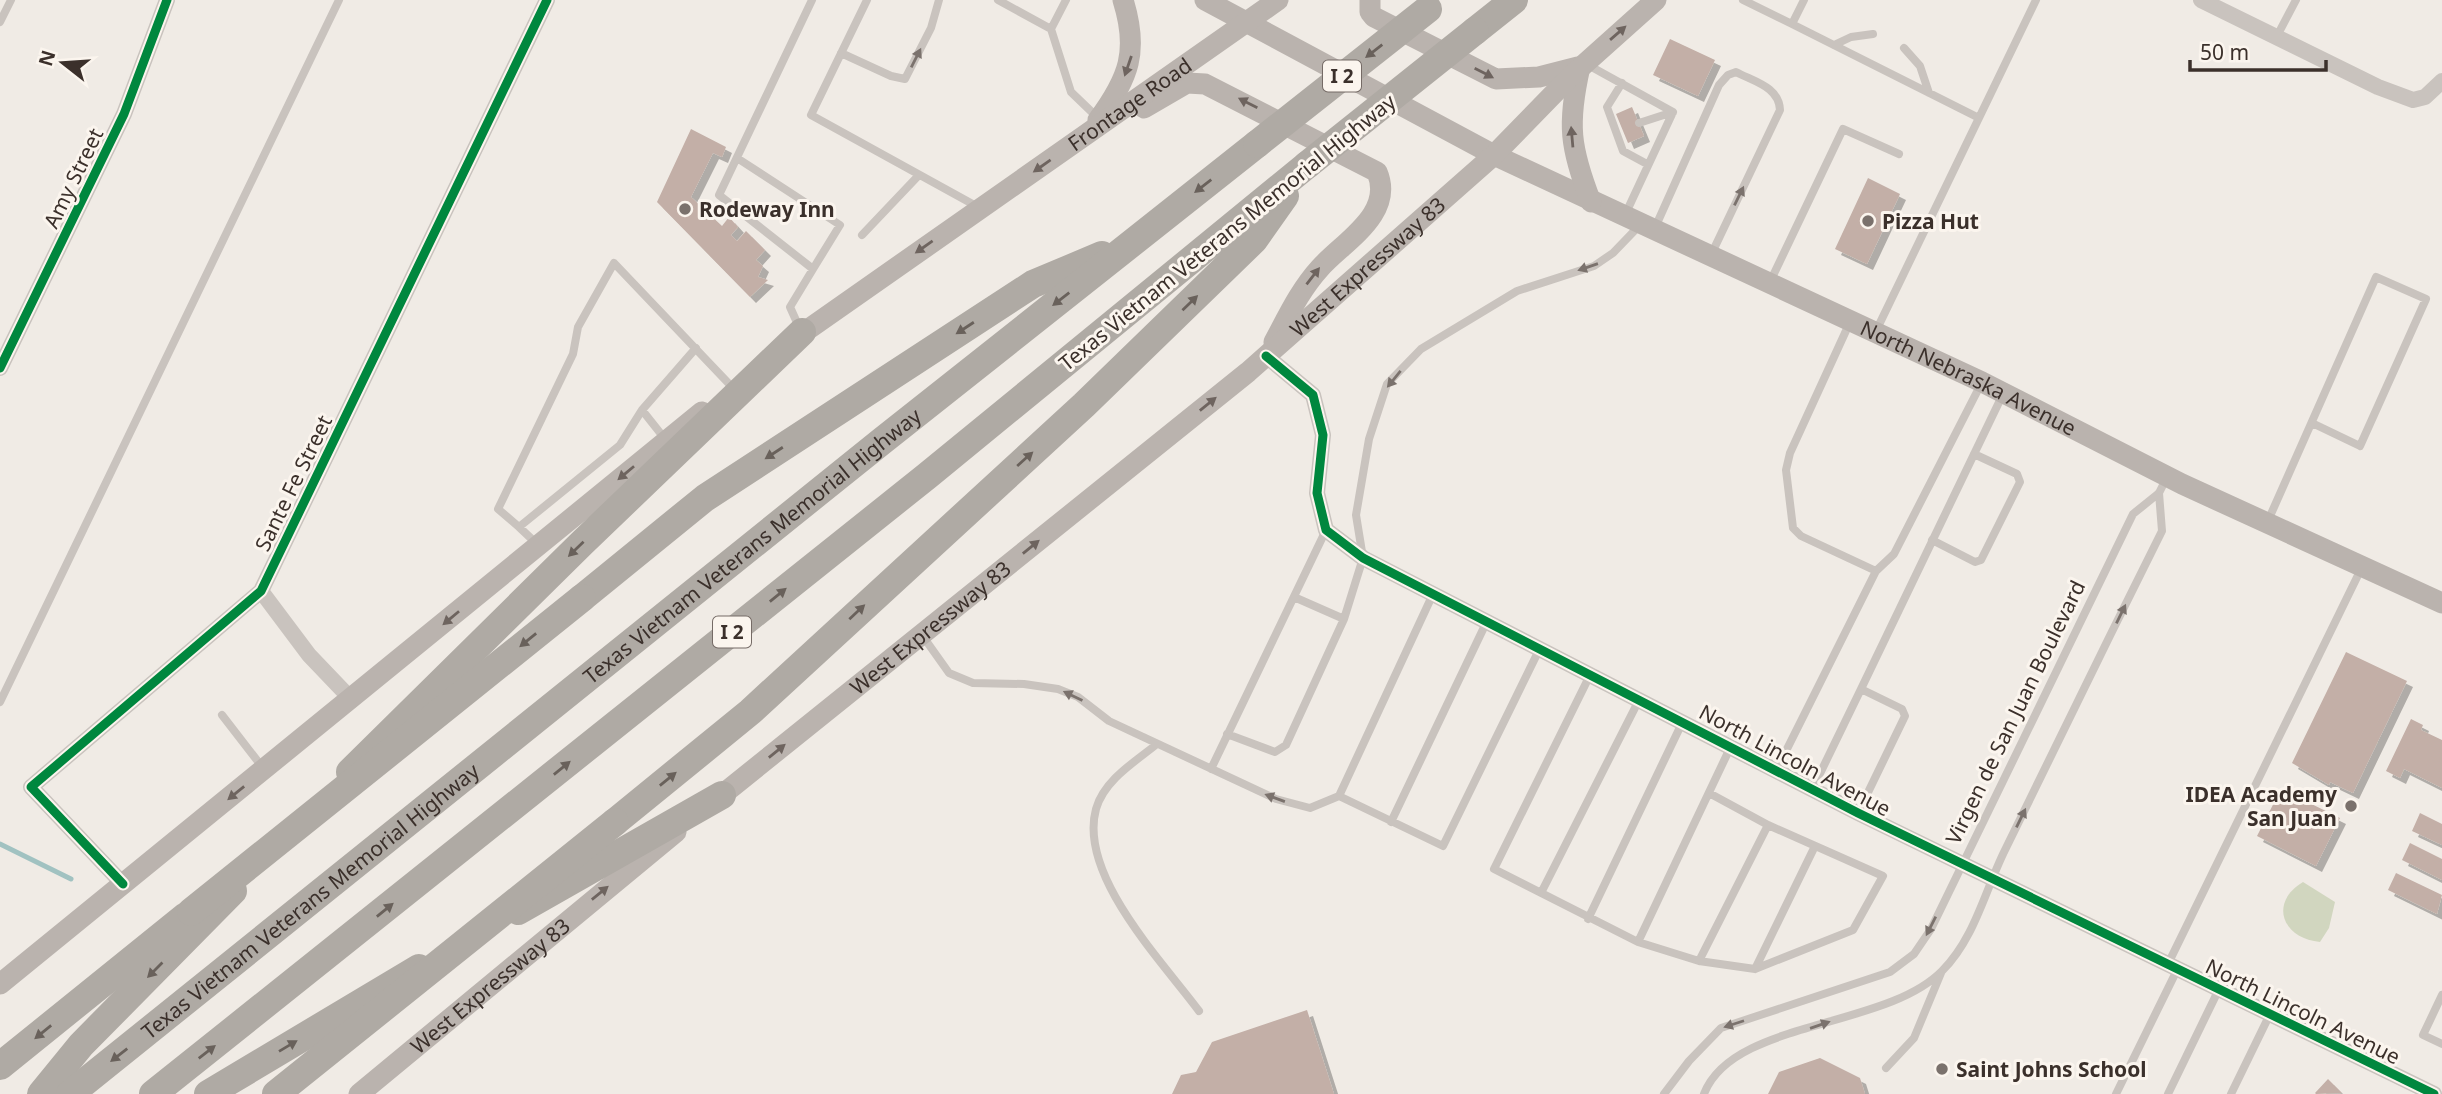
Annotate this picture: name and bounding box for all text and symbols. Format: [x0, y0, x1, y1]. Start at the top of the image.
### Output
one-way arrow [1609, 25, 1627, 41]
north arrow [28, 28, 98, 98]
scale bar [2190, 28, 2326, 72]
text: 50 m [2200, 38, 2249, 66]
one-way arrow [1366, 43, 1383, 58]
text: N [32, 47, 61, 69]
one-way arrow [910, 48, 921, 68]
street label: Frontage Road [1062, 51, 1197, 157]
one-way arrow [1122, 56, 1133, 77]
road number: I 2 [1323, 60, 1361, 92]
one-way arrow [1474, 67, 1494, 79]
street label: Texas Vietnam Veterans Memorial Highway [1053, 87, 1401, 377]
one-way arrow [1238, 98, 1258, 109]
street label: Amy Street [37, 123, 109, 233]
one-way arrow [1566, 126, 1577, 148]
one-way arrow [1033, 158, 1051, 172]
one-way arrow [1195, 179, 1213, 194]
one-way arrow [1733, 186, 1745, 206]
street label: West Expressway 83 [1284, 190, 1451, 343]
place label: Rodeway Inn [699, 195, 835, 223]
marker: Rodeway Inn [677, 201, 693, 217]
place label: Pizza Hut [1882, 207, 1979, 235]
marker: Pizza Hut [1860, 213, 1876, 229]
one-way arrow [915, 240, 933, 254]
one-way arrow [1577, 262, 1598, 273]
one-way arrow [1306, 268, 1321, 286]
one-way arrow [1052, 291, 1069, 306]
one-way arrow [1181, 295, 1198, 311]
street label: North Nebraska Avenue [1856, 313, 2081, 442]
one-way arrow [955, 322, 974, 335]
one-way arrow [1386, 369, 1401, 387]
one-way arrow [1198, 397, 1216, 412]
street label: Texas Vietnam Veterans Memorial Highway [577, 401, 927, 690]
street label: Sante Fe Street [248, 410, 338, 556]
one-way arrow [765, 446, 784, 459]
one-way arrow [1016, 451, 1034, 467]
one-way arrow [618, 465, 635, 480]
one-way arrow [1022, 540, 1039, 555]
one-way arrow [568, 541, 584, 557]
street label: West Expressway 83 [844, 554, 1016, 701]
street label: Virgen de San Juan Boulevard [1939, 575, 2091, 849]
one-way arrow [769, 588, 787, 603]
one-way arrow [2115, 604, 2127, 624]
one-way arrow [848, 605, 865, 621]
one-way arrow [442, 610, 459, 625]
road number: I 2 [713, 617, 751, 648]
one-way arrow [520, 633, 538, 648]
one-way arrow [1062, 690, 1082, 702]
street label: North Lincoln Avenue [1694, 698, 1896, 822]
one-way arrow [768, 744, 785, 759]
street label: Texas Vietnam Veterans Memorial Highway [135, 757, 485, 1045]
one-way arrow [553, 761, 571, 776]
one-way arrow [658, 772, 676, 787]
place label: IDEA Academy San Juan [2185, 780, 2337, 832]
one-way arrow [228, 785, 246, 800]
one-way arrow [1264, 792, 1285, 803]
marker: IDEA Academy San Juan [2343, 798, 2359, 814]
one-way arrow [2015, 808, 2026, 828]
one-way arrow [590, 886, 608, 901]
one-way arrow [375, 903, 393, 918]
street label: West Expressway 83 [405, 912, 575, 1060]
one-way arrow [1925, 916, 1937, 936]
street label: North Lincoln Avenue [2201, 952, 2405, 1070]
one-way arrow [147, 961, 164, 977]
one-way arrow [1723, 1019, 1744, 1030]
one-way arrow [1810, 1019, 1831, 1030]
one-way arrow [34, 1024, 52, 1039]
one-way arrow [278, 1040, 297, 1052]
one-way arrow [198, 1046, 216, 1060]
one-way arrow [111, 1047, 129, 1062]
place label: Saint Johns School [1956, 1055, 2147, 1083]
marker: Saint Johns School [1934, 1061, 1950, 1077]

